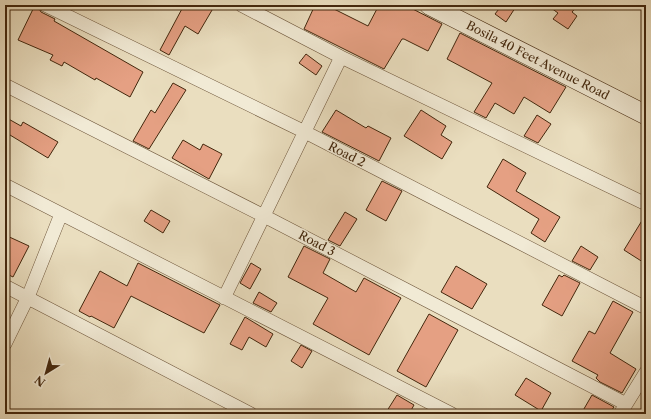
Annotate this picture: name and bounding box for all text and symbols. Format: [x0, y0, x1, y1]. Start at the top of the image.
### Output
street label: Bosila 40 Feet Avenue Road [464, 17, 613, 103]
street label: Road 2 [326, 138, 368, 170]
street label: Road 3 [296, 227, 338, 259]
north arrow [26, 353, 66, 393]
text: N [32, 372, 48, 389]

